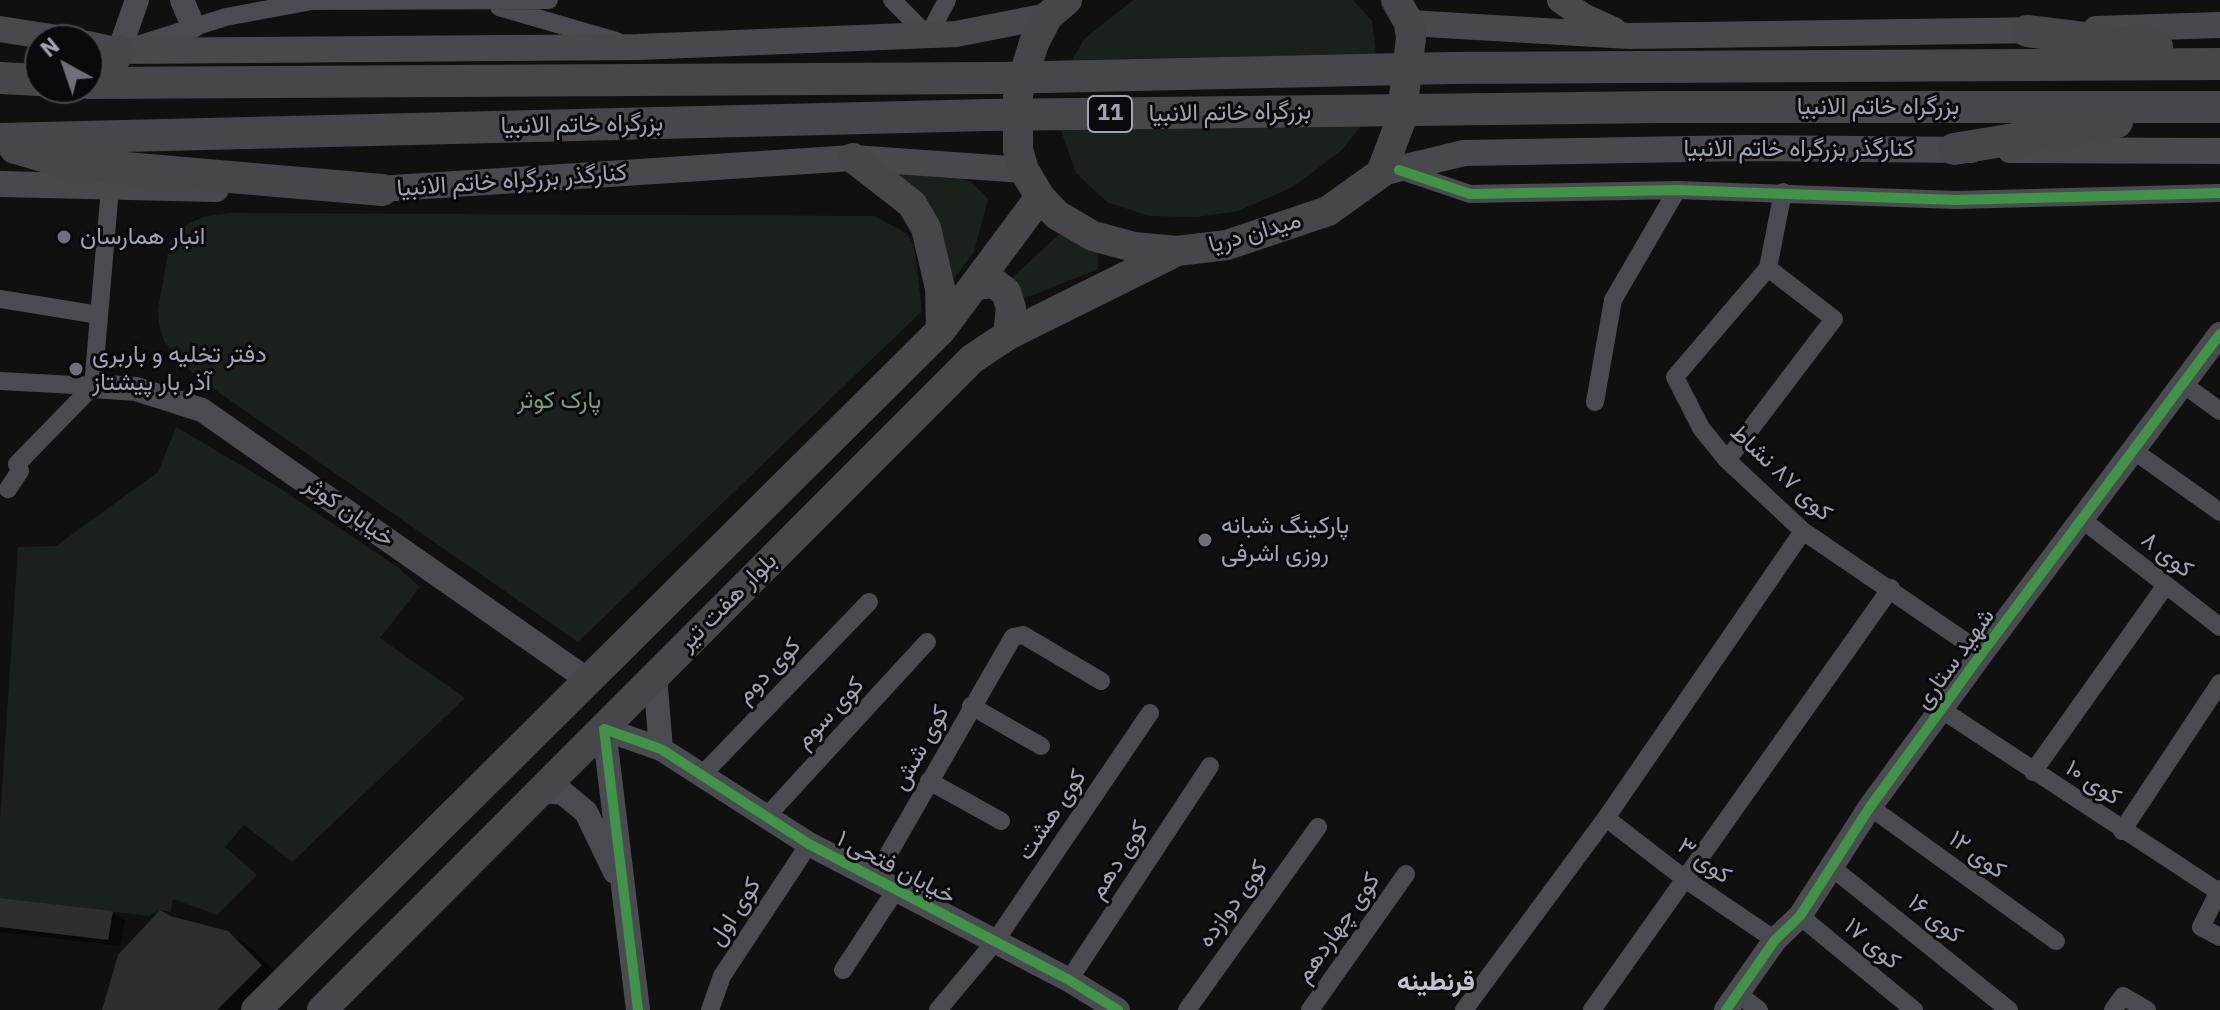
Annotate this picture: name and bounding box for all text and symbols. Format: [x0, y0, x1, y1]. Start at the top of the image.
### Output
north arrow [24, 24, 104, 104]
text: N [34, 31, 65, 63]
street label: بزرگراه خاتم الانبیا [1797, 93, 1959, 121]
road number: 11 [1088, 96, 1132, 132]
street label: بزرگراه خاتم الانبیا [1148, 97, 1312, 129]
street label: بزرگراه خاتم الانبیا [500, 109, 664, 141]
street label: کنارگذر بزرگراه خاتم الانبیا [1684, 135, 1914, 163]
street label: کنارگذر بزرگراه خاتم الانبیا [396, 159, 628, 203]
street label: میدان دریا [1205, 206, 1305, 260]
place label: انبار همارسان [80, 223, 205, 251]
marker: انبار همارسان [55, 228, 73, 246]
place label: دفتر تخلیه و باربری آذر بار پیشتاز [92, 341, 267, 397]
marker: دفتر تخلیه و باربری آذر بار پیشتاز [67, 360, 85, 378]
park label: پارک کوثر [517, 387, 601, 415]
street label: کوی ۸۷ نشاط [1724, 418, 1838, 528]
street label: خیابان کوثر [298, 470, 400, 554]
place label: پارکینگ شبانه روزی اشرفی [1221, 512, 1349, 568]
street label: کوی ۸ [2135, 526, 2199, 584]
marker: پارکینگ شبانه روزی اشرفی [1196, 531, 1214, 549]
street label: بلوار هفت تیر [673, 547, 783, 657]
street label: شهید ستاری [1909, 603, 2001, 715]
street label: کوی دوم [731, 632, 807, 710]
street label: کوی سوم [790, 671, 870, 755]
street label: کوی شش [886, 701, 956, 795]
street label: کوی ۱۰ [2060, 754, 2126, 812]
street label: کوی هشت [1011, 764, 1093, 866]
street label: کوی دهم [1083, 816, 1155, 904]
street label: خیابان فتحی ۱ [832, 825, 960, 911]
street label: کوی ۱۲ [1943, 825, 2011, 885]
street label: کوی ۳ [1671, 832, 1737, 890]
street label: کوی دوازده [1192, 855, 1274, 953]
street label: کوی چهاردهم [1290, 867, 1386, 989]
street label: کوی اول [702, 872, 768, 952]
street label: کوی ۱۶ [1902, 888, 1968, 950]
street label: کوی ۱۷ [1838, 912, 1906, 976]
district label: قرنطینه [1397, 966, 1475, 998]

